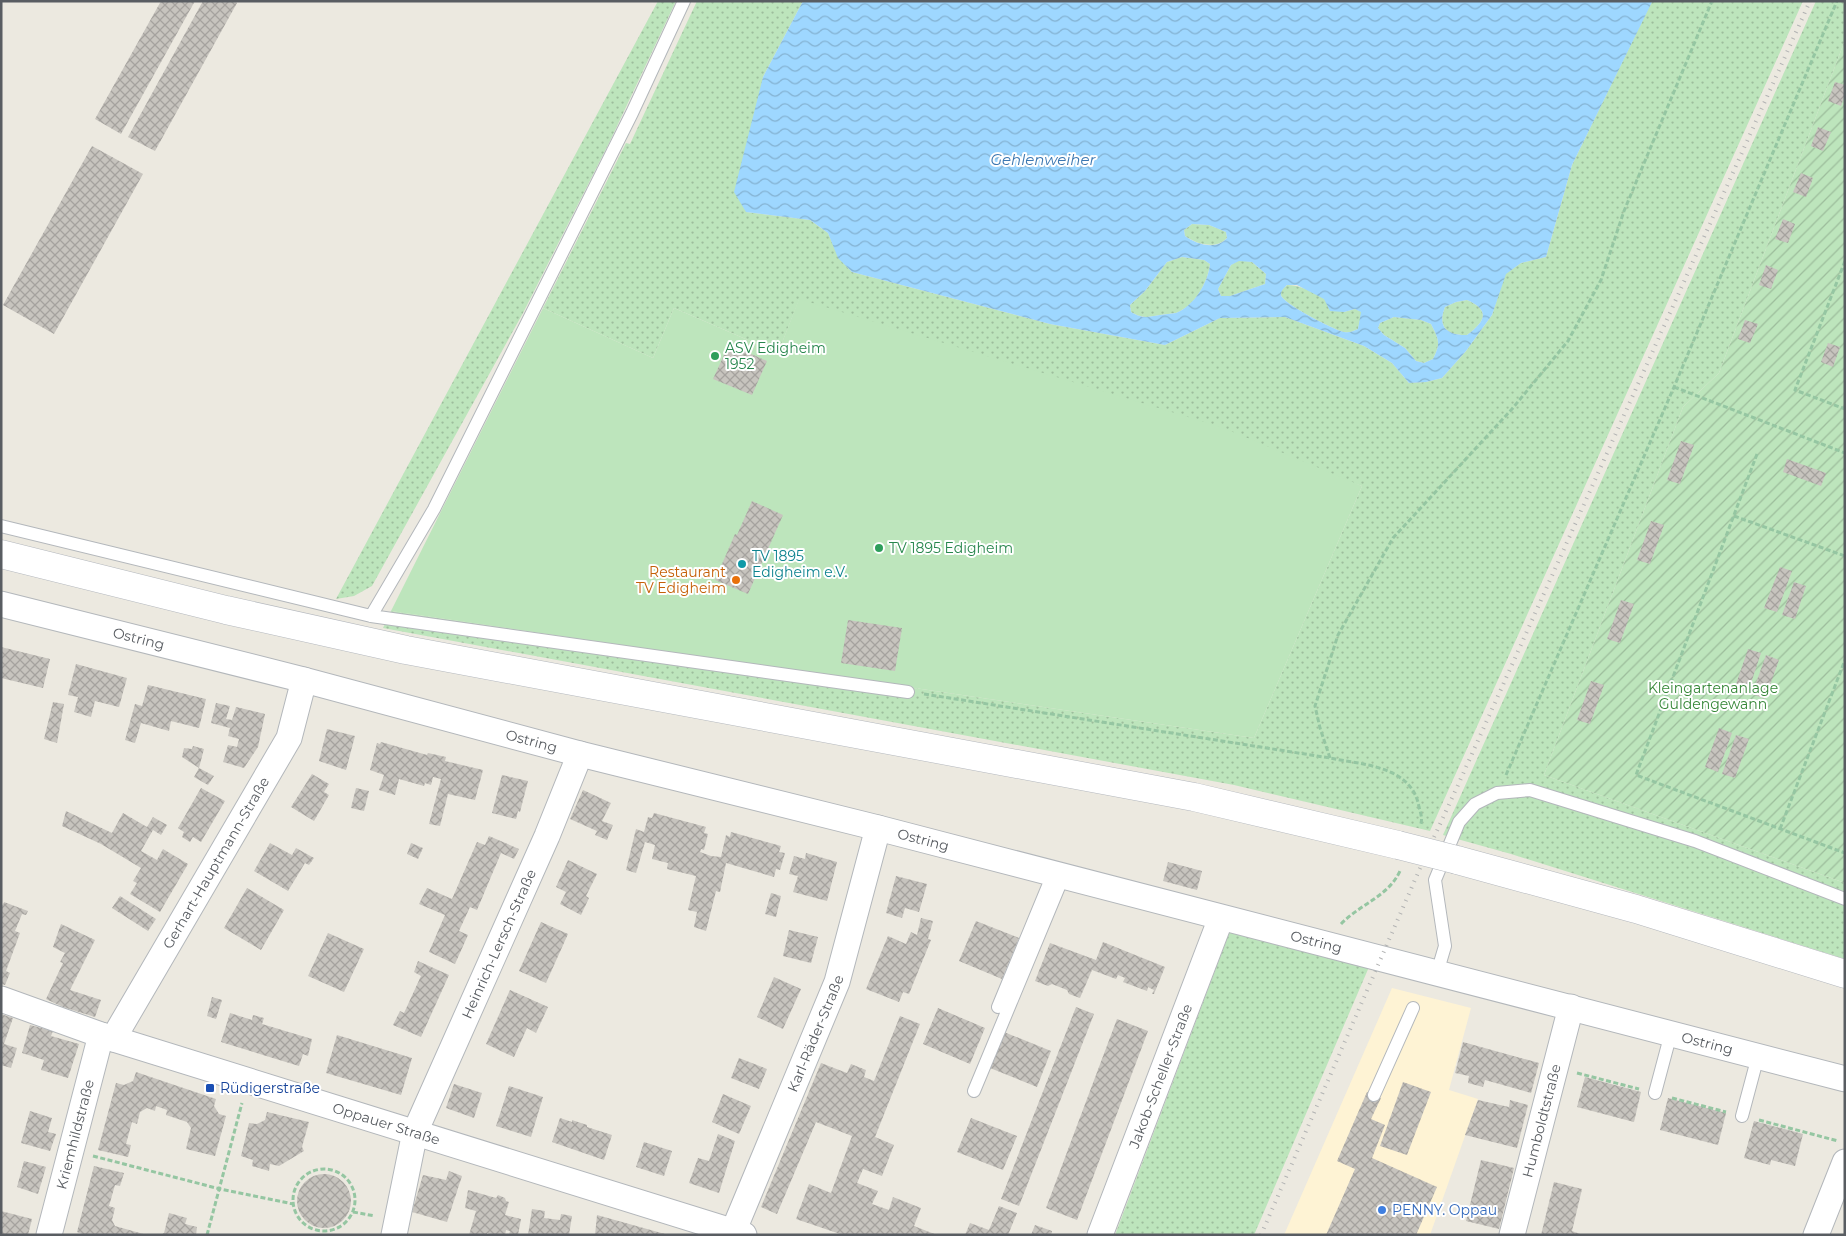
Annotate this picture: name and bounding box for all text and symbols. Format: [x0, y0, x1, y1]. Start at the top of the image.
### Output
water label: Gehlenweiher [990, 150, 1097, 169]
place label: ASV Edigheim 1952 [725, 339, 826, 373]
marker: ASV Edigheim 1952 [709, 350, 721, 362]
place label: TV 1895 Edigheim [889, 539, 1013, 557]
marker: TV 1895 Edigheim [873, 542, 885, 554]
place label: TV 1895 Edigheim e.V. [752, 547, 847, 581]
marker: TV 1895 Edigheim e.V. [736, 558, 748, 570]
place label: Restaurant TV Edigheim [636, 563, 726, 597]
marker: Restaurant TV Edigheim [730, 574, 742, 586]
street label: Ostring [111, 623, 166, 654]
park label: Kleingartenanlage Guldengewann [1648, 679, 1778, 713]
street label: Ostring [504, 726, 559, 757]
street label: Gerhart-Hauptmann-Straße [159, 774, 273, 952]
street label: Ostring [896, 824, 951, 855]
street label: Heinrich-Lersch-Straße [458, 866, 540, 1022]
street label: Ostring [1289, 926, 1344, 957]
street label: Karl-Räder-Straße [783, 973, 847, 1095]
street label: Jakob-Scheller-Straße [1125, 1001, 1196, 1152]
street label: Ostring [1680, 1028, 1735, 1059]
street label: Humboldtstraße [1518, 1062, 1565, 1179]
street label: Kriemhildstraße [52, 1078, 98, 1191]
place label: Rüdigerstraße [220, 1079, 320, 1097]
marker: Rüdigerstraße [204, 1082, 216, 1094]
street label: Oppauer Straße [330, 1099, 442, 1149]
place label: PENNY. Oppau [1392, 1201, 1497, 1219]
marker: PENNY. Oppau [1376, 1204, 1388, 1216]

